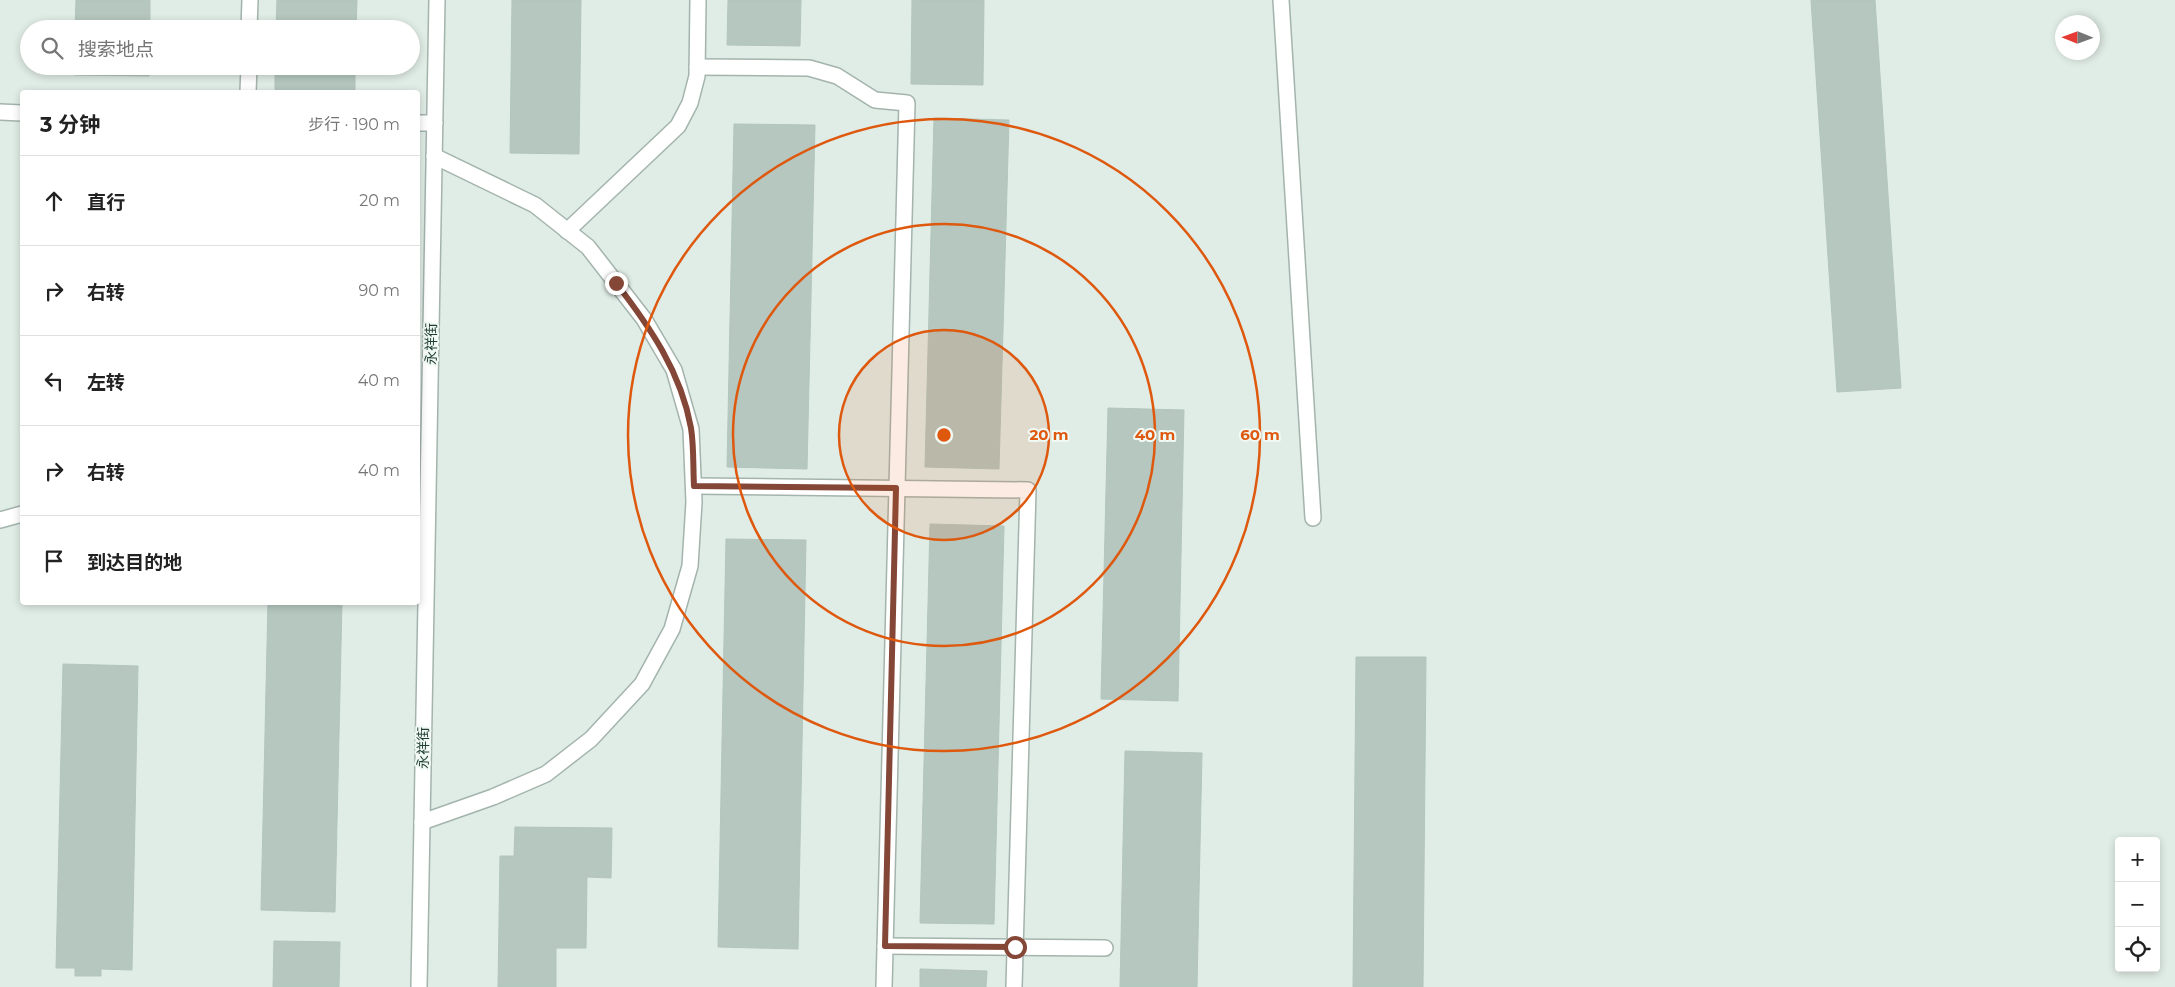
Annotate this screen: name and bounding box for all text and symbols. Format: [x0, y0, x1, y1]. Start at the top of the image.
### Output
north arrow [2055, 15, 2100, 60]
search box [20, 20, 420, 75]
icon: search [38, 34, 66, 62]
text: 搜索地点 [78, 38, 154, 61]
text: 3 分钟 [40, 112, 100, 137]
text: 步行 · 190 m [308, 115, 400, 134]
icon: ahead [40, 187, 68, 215]
text: 直行 [87, 191, 125, 214]
text: 20 m [359, 191, 400, 210]
route end [605, 272, 628, 295]
icon: right [40, 277, 68, 305]
text: 右转 [87, 281, 125, 304]
text: 90 m [358, 281, 400, 300]
street label: 永祥街 [422, 323, 440, 365]
icon: left [40, 367, 68, 395]
text: 左转 [87, 371, 125, 394]
text: 40 m [358, 371, 400, 390]
text: 20 m [1029, 425, 1069, 444]
text: 40 m [1135, 425, 1175, 444]
text: 60 m [1240, 425, 1280, 444]
centre of rings [935, 426, 953, 444]
icon: right [40, 457, 68, 485]
text: 右转 [87, 461, 125, 484]
text: 40 m [358, 461, 400, 480]
icon: arrive [40, 547, 68, 575]
text: 到达目的地 [87, 551, 182, 574]
street label: 永祥街 [414, 727, 432, 769]
map controls [2115, 837, 2160, 972]
button: + [2115, 837, 2160, 882]
button: − [2115, 882, 2160, 927]
button: locate [2115, 927, 2160, 972]
route start [1004, 936, 1027, 959]

